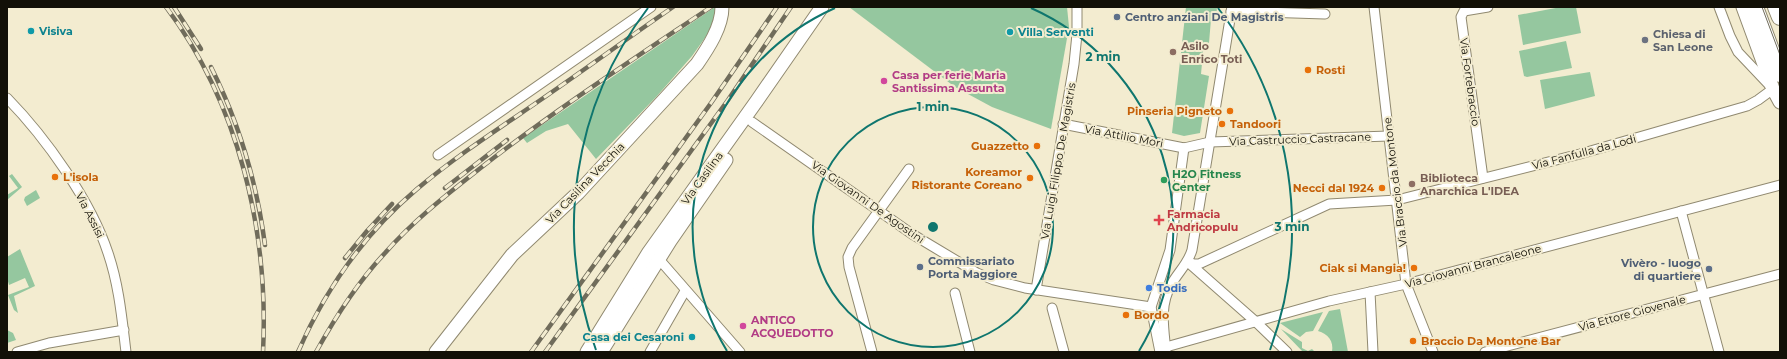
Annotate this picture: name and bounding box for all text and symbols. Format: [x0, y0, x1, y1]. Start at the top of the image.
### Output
place label: Centro anziani De Magistris [1125, 10, 1284, 24]
marker: Centro anziani De Magistris [1112, 12, 1122, 22]
place label: Visiva [38, 24, 73, 38]
place label: Villa Serventi [1017, 25, 1094, 39]
marker: Visiva [26, 26, 36, 36]
marker: Villa Serventi [1005, 27, 1015, 37]
place label: Chiesa di San Leone [1653, 27, 1713, 54]
marker: Chiesa di San Leone [1640, 35, 1650, 45]
street label: Via Fortebraccio [1457, 37, 1483, 127]
place label: Asilo Enrico Toti [1180, 39, 1242, 66]
marker: Asilo Enrico Toti [1168, 47, 1178, 57]
text: 2 min [1086, 49, 1120, 64]
place label: Rosti [1316, 63, 1345, 77]
marker: Rosti [1303, 65, 1313, 75]
place label: Casa per ferie Maria Santissima Assunta [892, 68, 1006, 95]
marker: Casa per ferie Maria Santissima Assunta [879, 76, 889, 86]
street label: Via Luigi Filippo De Magistris [1037, 81, 1079, 241]
text: 1 min [917, 99, 949, 114]
place label: Pinseria Pigneto [1127, 104, 1222, 118]
marker: Pinseria Pigneto [1225, 106, 1235, 116]
street label: Via Braccio da Montone [1380, 116, 1410, 248]
place label: Tandoori [1230, 117, 1281, 131]
marker: Tandoori [1217, 119, 1227, 129]
street label: Via Attilio Mori [1084, 122, 1165, 150]
street label: Via Castruccio Castracane [1229, 130, 1371, 148]
street label: Via Fanfulla da Lodi [1530, 131, 1638, 173]
street label: Via Casilina Vecchia [542, 139, 628, 227]
place label: Guazzetto [971, 139, 1029, 153]
marker: Guazzetto [1032, 141, 1042, 151]
street label: Via Casilina [678, 149, 726, 207]
street label: Via Giovanni De Agostini [809, 158, 927, 246]
place label: Koreamor Ristorante Coreano [912, 165, 1022, 192]
place label: H2O Fitness Center [1172, 167, 1241, 194]
place label: L'isola [63, 170, 99, 184]
place label: Biblioteca Anarchica L'IDEA [1419, 171, 1519, 198]
marker: L'isola [50, 172, 60, 182]
marker: Koreamor Ristorante Coreano [1025, 173, 1035, 183]
marker: H2O Fitness Center [1159, 175, 1169, 185]
marker: Biblioteca Anarchica L'IDEA [1407, 179, 1417, 189]
place label: Necci dal 1924 [1293, 181, 1374, 195]
marker: Necci dal 1924 [1377, 183, 1387, 193]
street label: Via Assisi [72, 190, 108, 240]
place label: Farmacia Andricopulu [1166, 207, 1238, 234]
marker: Farmacia Andricopulu [1154, 215, 1164, 225]
text: 3 min [1274, 219, 1310, 234]
centre of rings [926, 220, 940, 234]
street label: Via Giovanni Brancaleone [1403, 241, 1543, 291]
place label: Commissariato Porta Maggiore [928, 254, 1017, 281]
place label: Vivèro - luogo di quartiere [1620, 256, 1701, 283]
place label: Ciak si Mangia! [1319, 261, 1406, 275]
marker: Commissariato Porta Maggiore [915, 262, 925, 272]
marker: Ciak si Mangia! [1409, 263, 1419, 273]
marker: Vivèro - luogo di quartiere [1704, 264, 1714, 274]
place label: Todis [1157, 281, 1187, 295]
marker: Todis [1144, 283, 1154, 293]
street label: Via Ettore Giovenale [1577, 292, 1687, 334]
place label: Bordo [1134, 308, 1169, 322]
marker: Bordo [1121, 310, 1131, 320]
place label: ANTICO ACQUEDOTTO [750, 313, 833, 340]
marker: ANTICO ACQUEDOTTO [738, 321, 748, 331]
place label: Casa dei Cesaroni [582, 330, 684, 344]
marker: Casa dei Cesaroni [687, 332, 697, 342]
place label: Braccio Da Montone Bar [1421, 334, 1561, 348]
marker: Braccio Da Montone Bar [1408, 336, 1418, 346]

